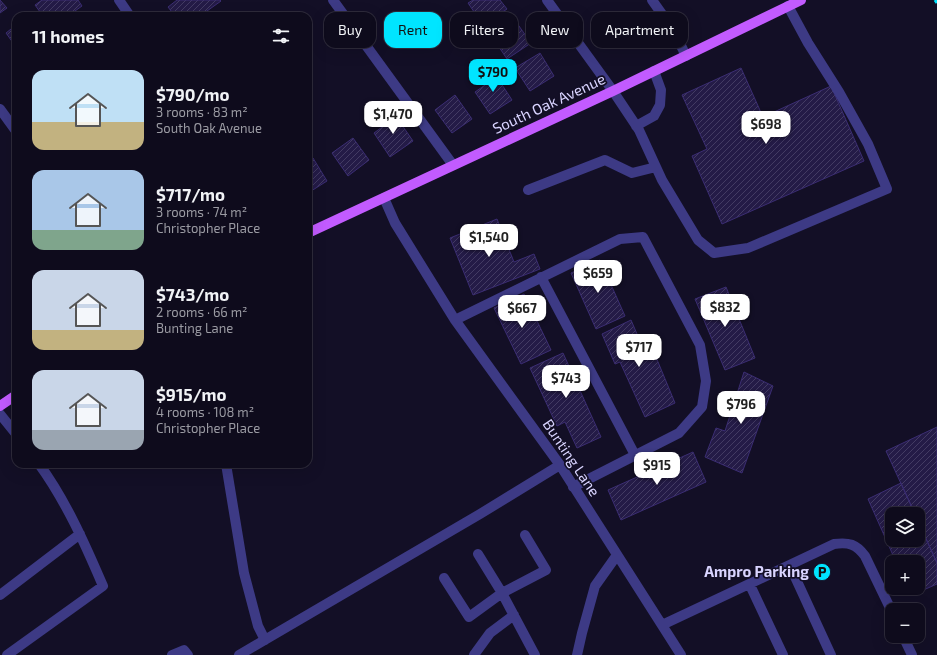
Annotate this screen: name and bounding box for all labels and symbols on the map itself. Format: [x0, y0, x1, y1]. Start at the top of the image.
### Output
pin: $790 [469, 59, 517, 93]
street label: South Oak Avenue [489, 69, 608, 137]
pin: $1,470 [360, 101, 426, 135]
pin: $698 [742, 111, 790, 145]
pin: $1,540 [456, 224, 522, 258]
pin: $659 [574, 260, 622, 294]
pin: $832 [701, 294, 749, 328]
pin: $667 [498, 295, 546, 329]
pin: $717 [615, 334, 663, 368]
pin: $743 [542, 365, 590, 399]
pin: $796 [717, 391, 765, 425]
street label: Bunting Lane [539, 415, 604, 499]
pin: $915 [633, 452, 681, 486]
place label: Ampro Parking [704, 562, 809, 580]
parking icon: Ampro Parking [812, 562, 832, 582]

